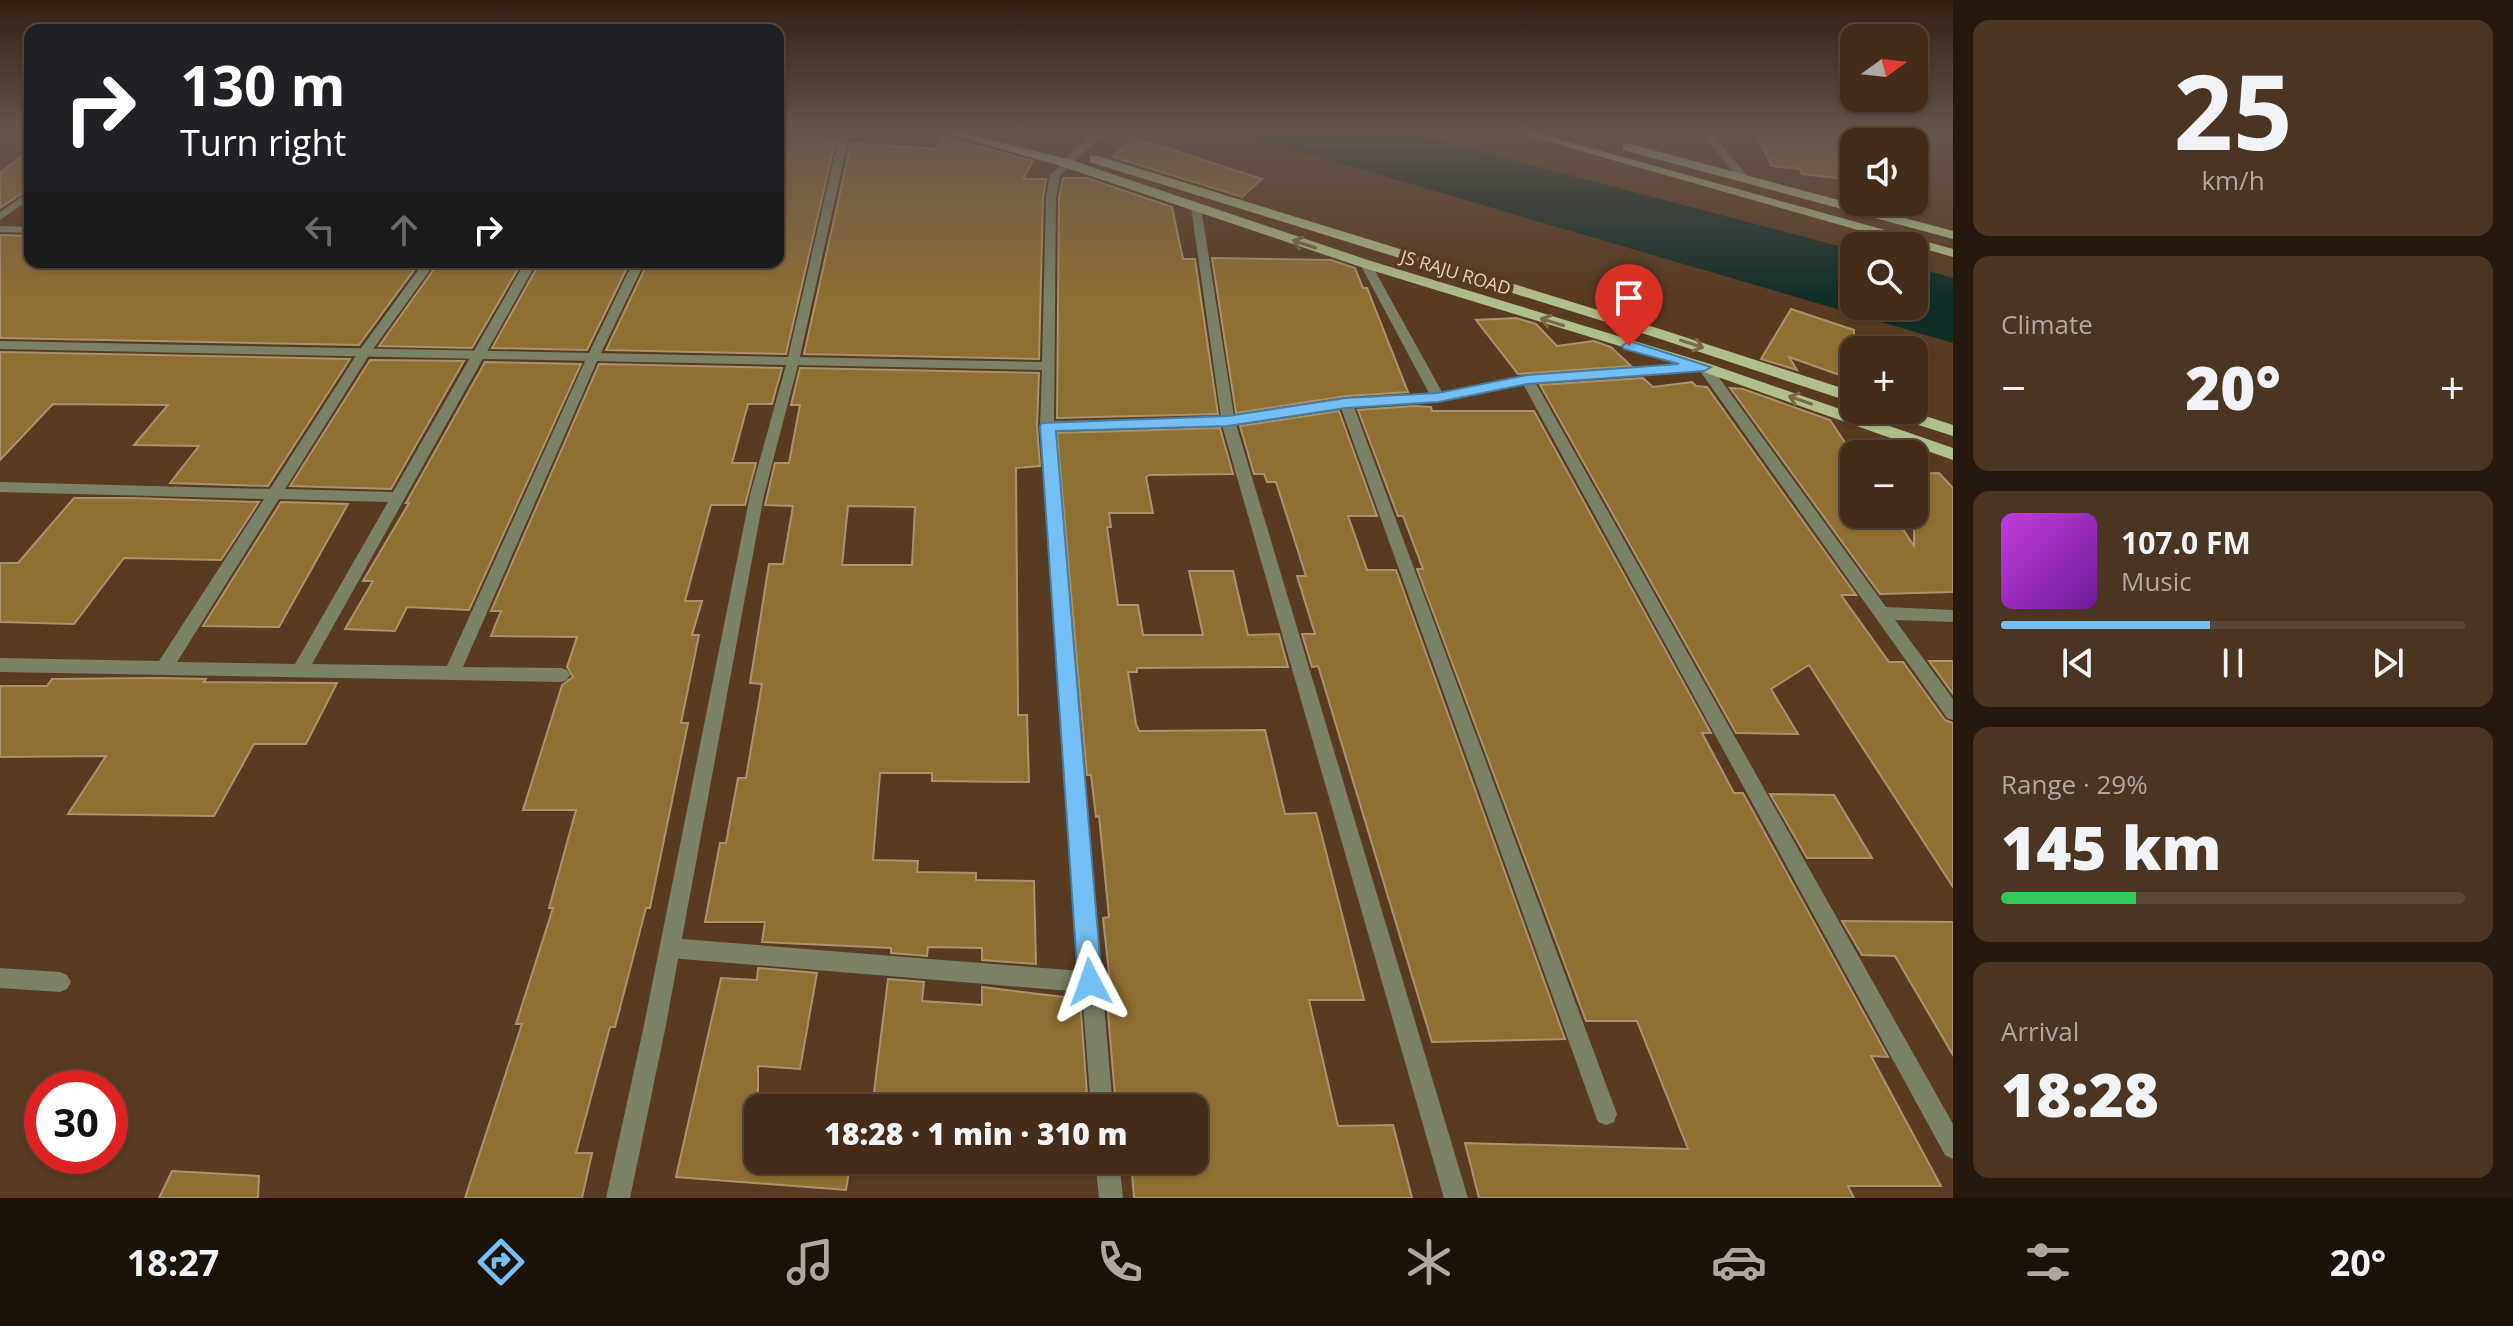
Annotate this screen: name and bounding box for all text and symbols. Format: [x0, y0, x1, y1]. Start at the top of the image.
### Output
north arrow [1840, 24, 1928, 112]
map controls [1840, 24, 1928, 528]
text: 25 [2174, 39, 2292, 180]
text: 130 m [180, 46, 346, 122]
icon: right [48, 56, 152, 160]
text: Turn right [180, 118, 346, 167]
button: sound [1840, 128, 1928, 216]
text: km/h [2201, 162, 2265, 198]
icon: left [298, 208, 342, 252]
icon: ahead [382, 208, 426, 252]
icon: right [466, 208, 510, 252]
button: search [1840, 232, 1928, 320]
one-way arrow [1292, 235, 1317, 250]
street label: JS RAJU ROAD [1396, 243, 1514, 300]
pin [1595, 264, 1663, 346]
icon: arrive [1607, 276, 1651, 320]
text: Climate [2001, 306, 2093, 342]
one-way arrow [1540, 314, 1565, 328]
button: + [1840, 336, 1928, 424]
one-way arrow [1679, 338, 1704, 353]
text: 20° [2185, 346, 2281, 428]
text: − [2001, 357, 2026, 417]
text: + [2440, 357, 2465, 417]
one-way arrow [1788, 392, 1813, 407]
button: − [1840, 440, 1928, 528]
text: 107.0 FM [2121, 522, 2251, 563]
text: Music [2121, 563, 2192, 599]
icon: previous [2056, 641, 2100, 685]
icon: pause [2211, 641, 2255, 685]
icon: next [2366, 641, 2410, 685]
text: Range · 29% [2001, 766, 2148, 802]
text: 145 km [2001, 806, 2222, 888]
position arrow [1048, 940, 1132, 1024]
text: Arrival [2001, 1013, 2079, 1049]
text: 18:28 [2001, 1053, 2159, 1135]
speed limit sign: 30 [24, 1070, 128, 1174]
text: 18:28 · 1 min · 310 m [824, 1113, 1128, 1154]
icon: directions [473, 1234, 529, 1290]
icon: music [782, 1234, 838, 1290]
icon: phone [1092, 1234, 1148, 1290]
icon: climate [1401, 1234, 1457, 1290]
icon: car [1711, 1234, 1767, 1290]
icon: filters [2020, 1234, 2076, 1290]
text: 18:27 [127, 1238, 219, 1287]
text: 20° [2330, 1238, 2386, 1287]

